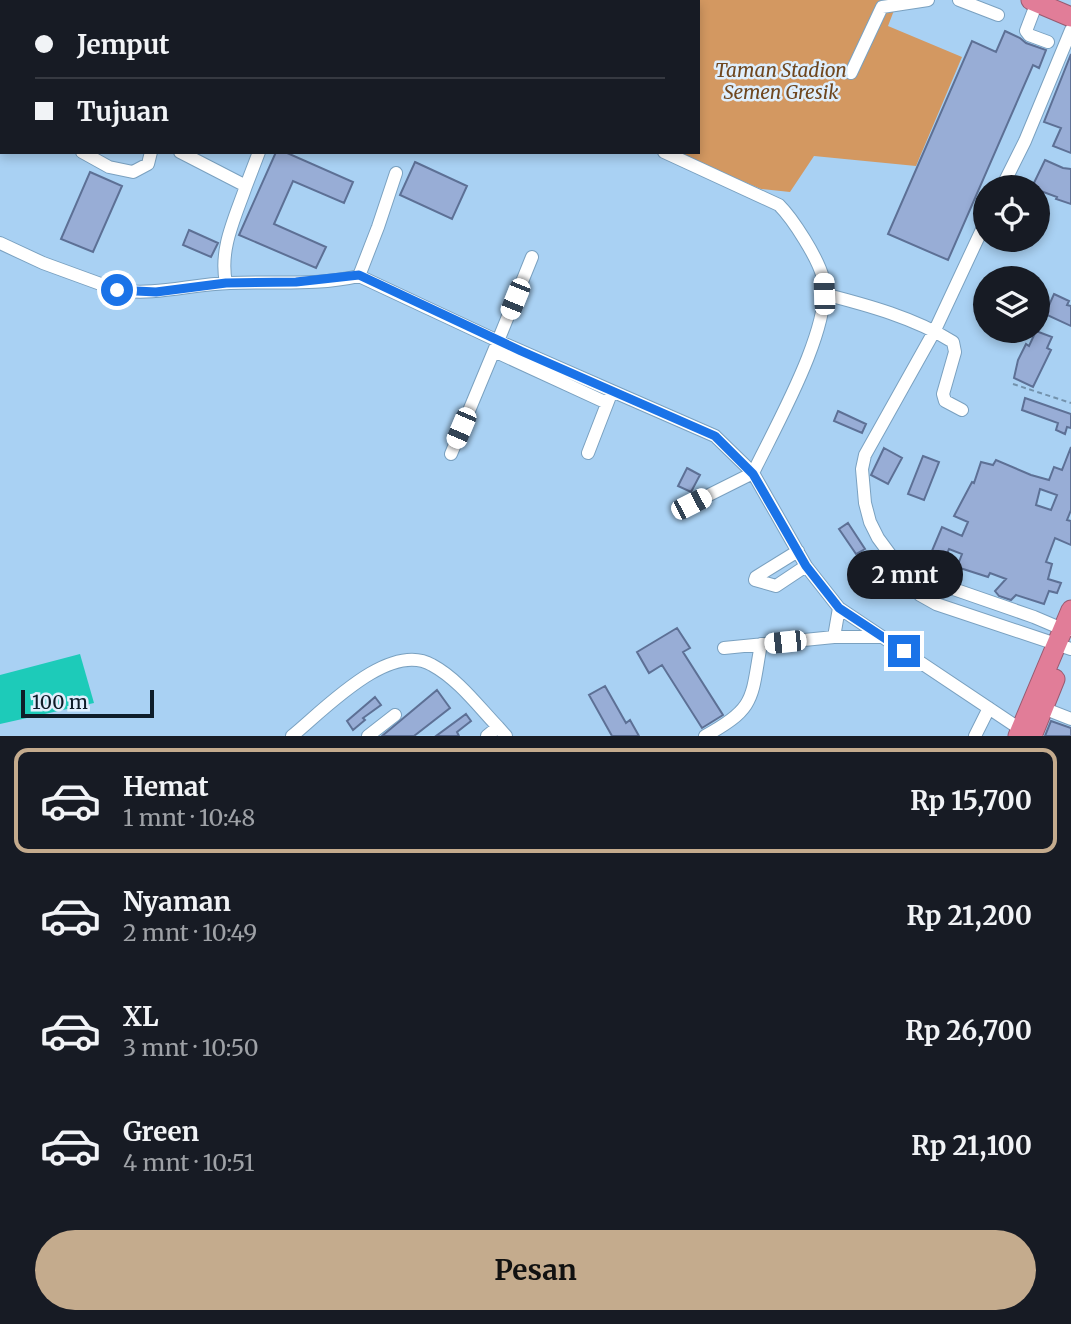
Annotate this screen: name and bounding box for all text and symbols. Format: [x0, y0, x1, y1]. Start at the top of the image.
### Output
text: Jemput [77, 28, 170, 61]
park label: Taman Stadion Semen Gresik [715, 58, 847, 104]
text: Tujuan [77, 95, 169, 128]
map controls [973, 175, 1050, 343]
button: locate [973, 175, 1050, 252]
button: layers [973, 266, 1050, 343]
car [813, 273, 836, 315]
route start [101, 274, 133, 306]
car [498, 276, 533, 322]
car [444, 405, 479, 451]
car [668, 485, 715, 523]
callout: 2 mnt [846, 550, 962, 598]
text: 2 mnt [872, 560, 938, 589]
car [764, 629, 807, 655]
route end [888, 635, 920, 667]
scale bar [21, 687, 154, 719]
text: 100 m [32, 690, 88, 714]
icon: car [39, 769, 102, 832]
text: Hemat [123, 770, 209, 803]
text: Rp 15,700 [910, 784, 1032, 817]
text: 1 mnt · 10:48 [123, 803, 255, 832]
icon: car [39, 884, 102, 947]
text: Nyaman [123, 885, 231, 918]
text: Rp 21,200 [906, 899, 1032, 932]
text: 2 mnt · 10:49 [123, 918, 257, 947]
icon: car [39, 999, 102, 1062]
text: XL [123, 1000, 159, 1033]
text: Rp 26,700 [905, 1014, 1032, 1047]
text: 3 mnt · 10:50 [123, 1033, 259, 1062]
icon: car [39, 1114, 102, 1177]
text: Green [123, 1115, 199, 1148]
text: Rp 21,100 [911, 1129, 1032, 1162]
text: 4 mnt · 10:51 [123, 1148, 254, 1177]
button: Pesan [35, 1230, 1036, 1310]

